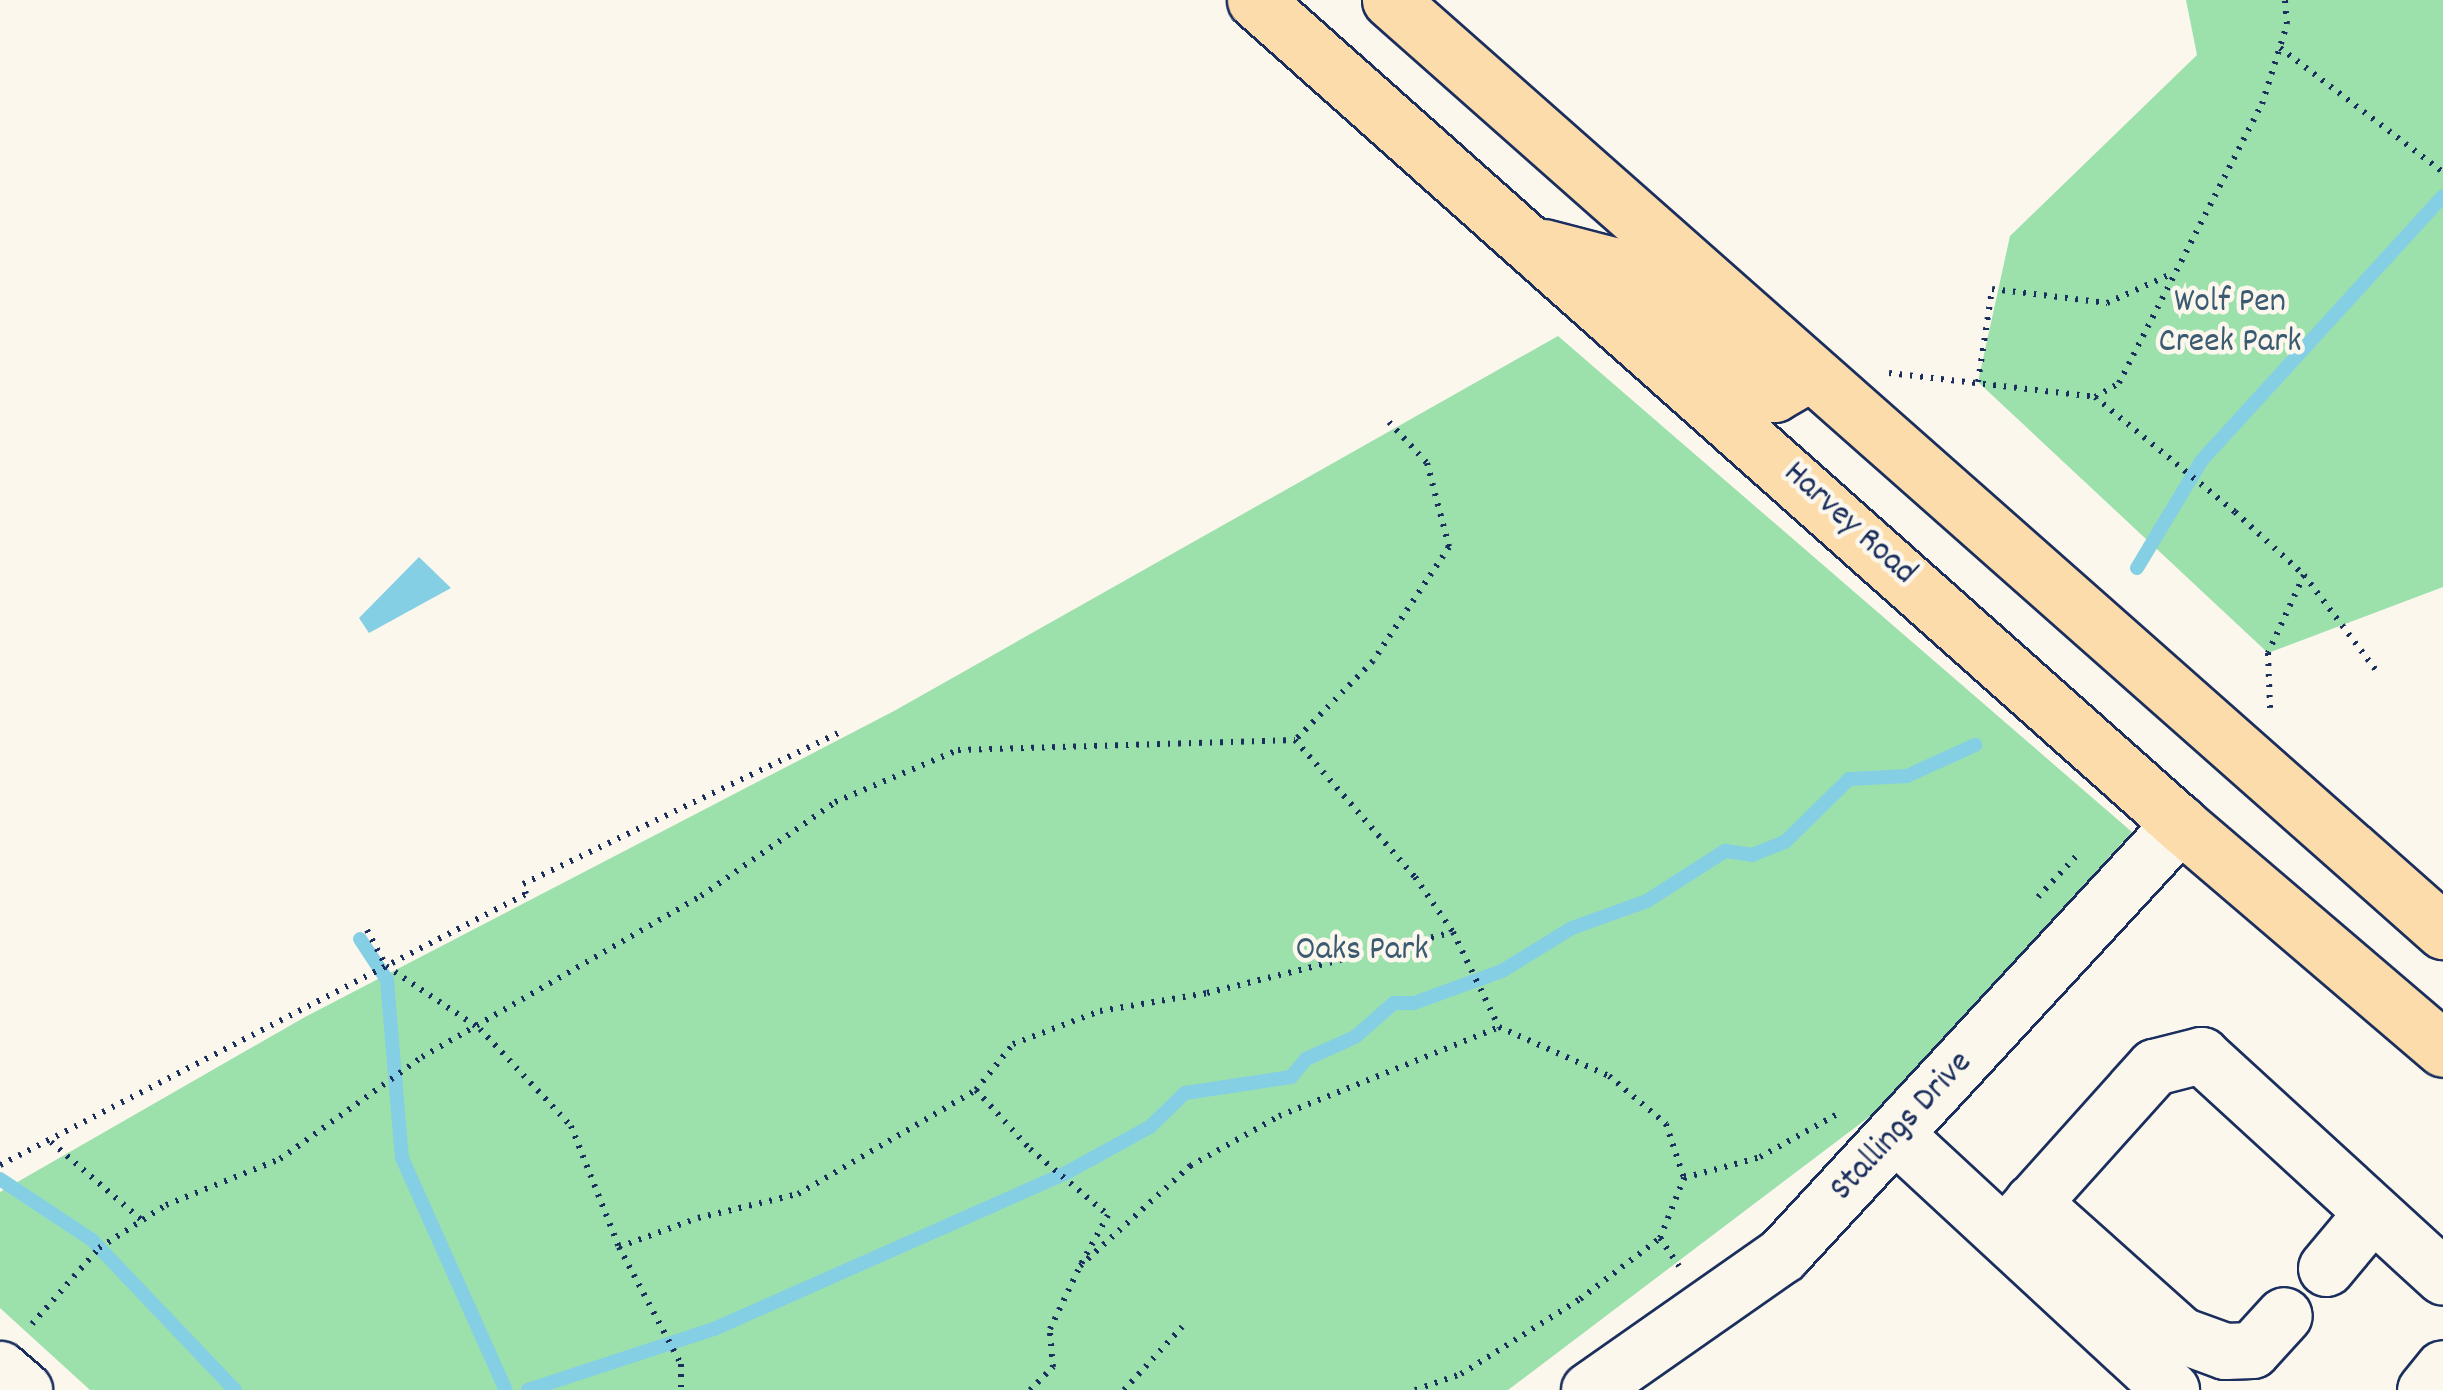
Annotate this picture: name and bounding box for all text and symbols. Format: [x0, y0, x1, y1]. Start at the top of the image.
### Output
park label: Wolf Pen Creek Park [2158, 282, 2302, 364]
street label: Harvey Road [1774, 453, 1924, 595]
park label: Oaks Park [1295, 930, 1429, 972]
street label: Stallings Drive [1822, 1043, 1982, 1211]

